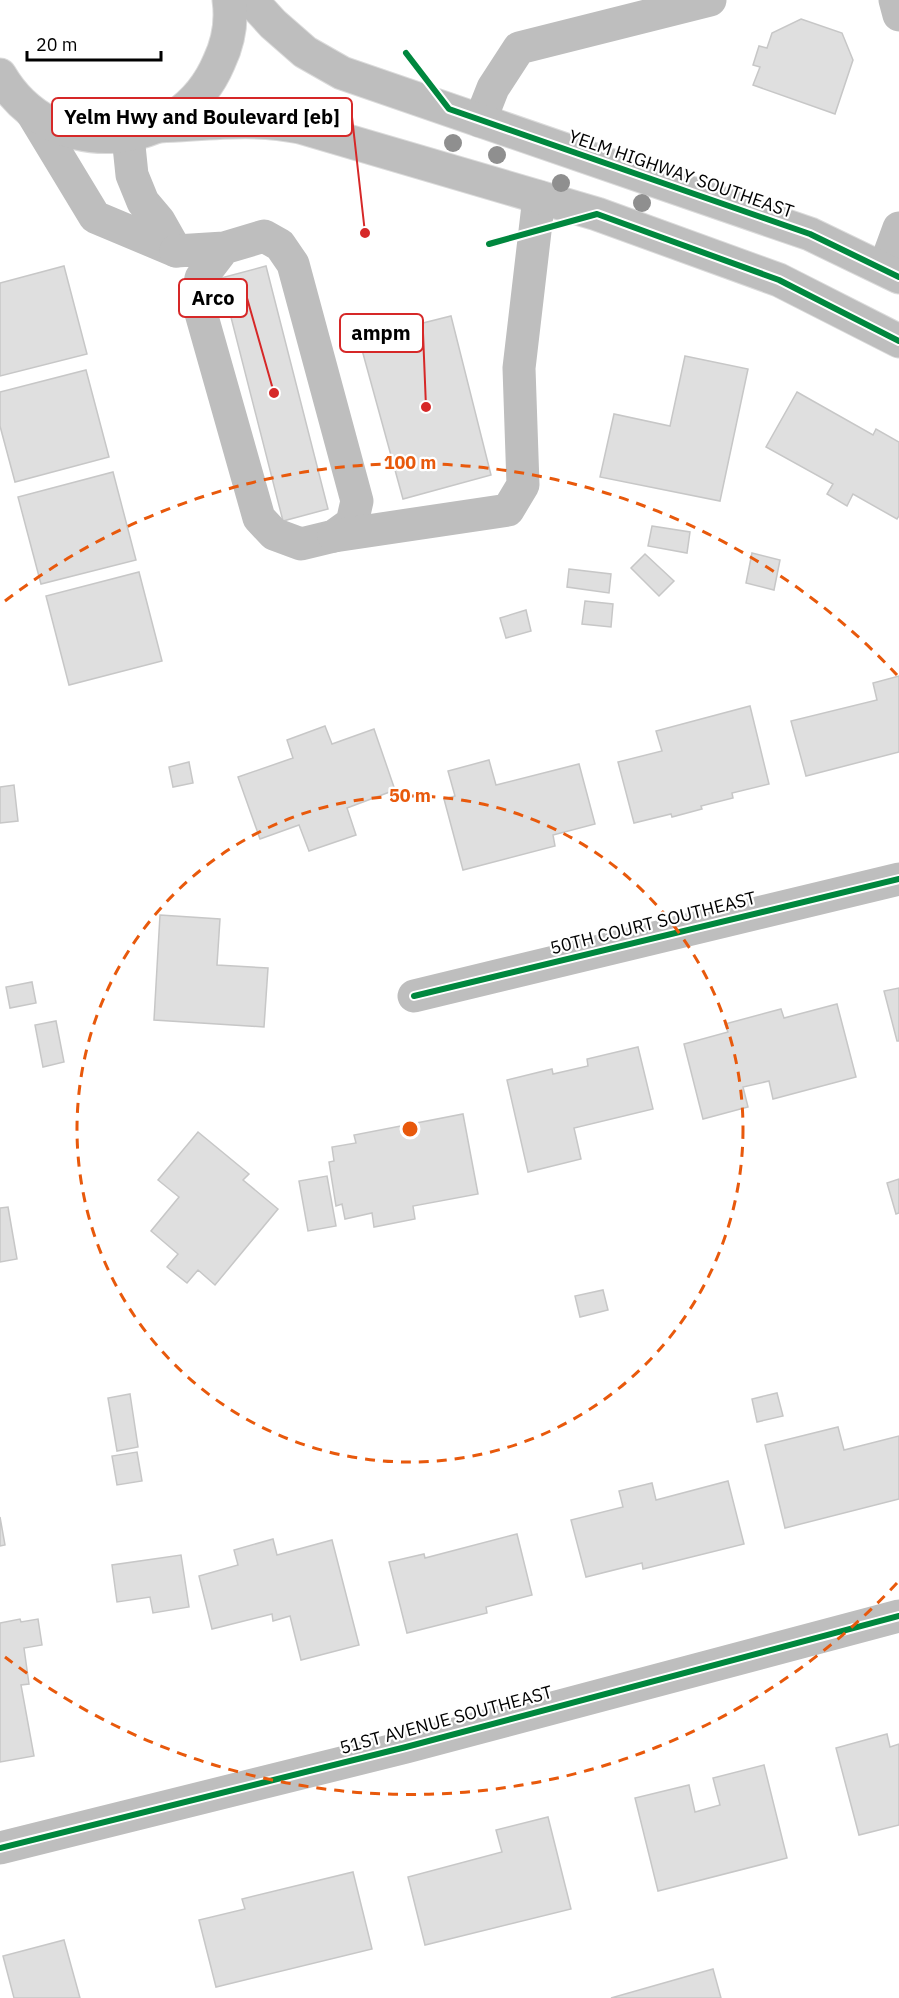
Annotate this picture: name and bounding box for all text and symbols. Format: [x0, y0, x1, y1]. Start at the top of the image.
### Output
scale bar [27, 24, 160, 62]
text: 20 m [36, 33, 78, 56]
callout: Yelm Hwy and Boulevard [eb] [52, 98, 352, 136]
text: Yelm Hwy and Boulevard [eb] [64, 103, 340, 130]
street label: YELM HIGHWAY SOUTHEAST [566, 124, 797, 223]
callout: Arco [179, 279, 247, 317]
text: Arco [191, 284, 235, 311]
callout: ampm [340, 314, 423, 352]
text: ampm [351, 319, 411, 346]
text: 100 m [384, 451, 436, 474]
text: 50 m [389, 784, 431, 807]
street label: 50TH COURT SOUTHEAST [548, 886, 758, 959]
centre of rings [400, 1119, 420, 1139]
street label: 51ST AVENUE SOUTHEAST [337, 1680, 555, 1759]

